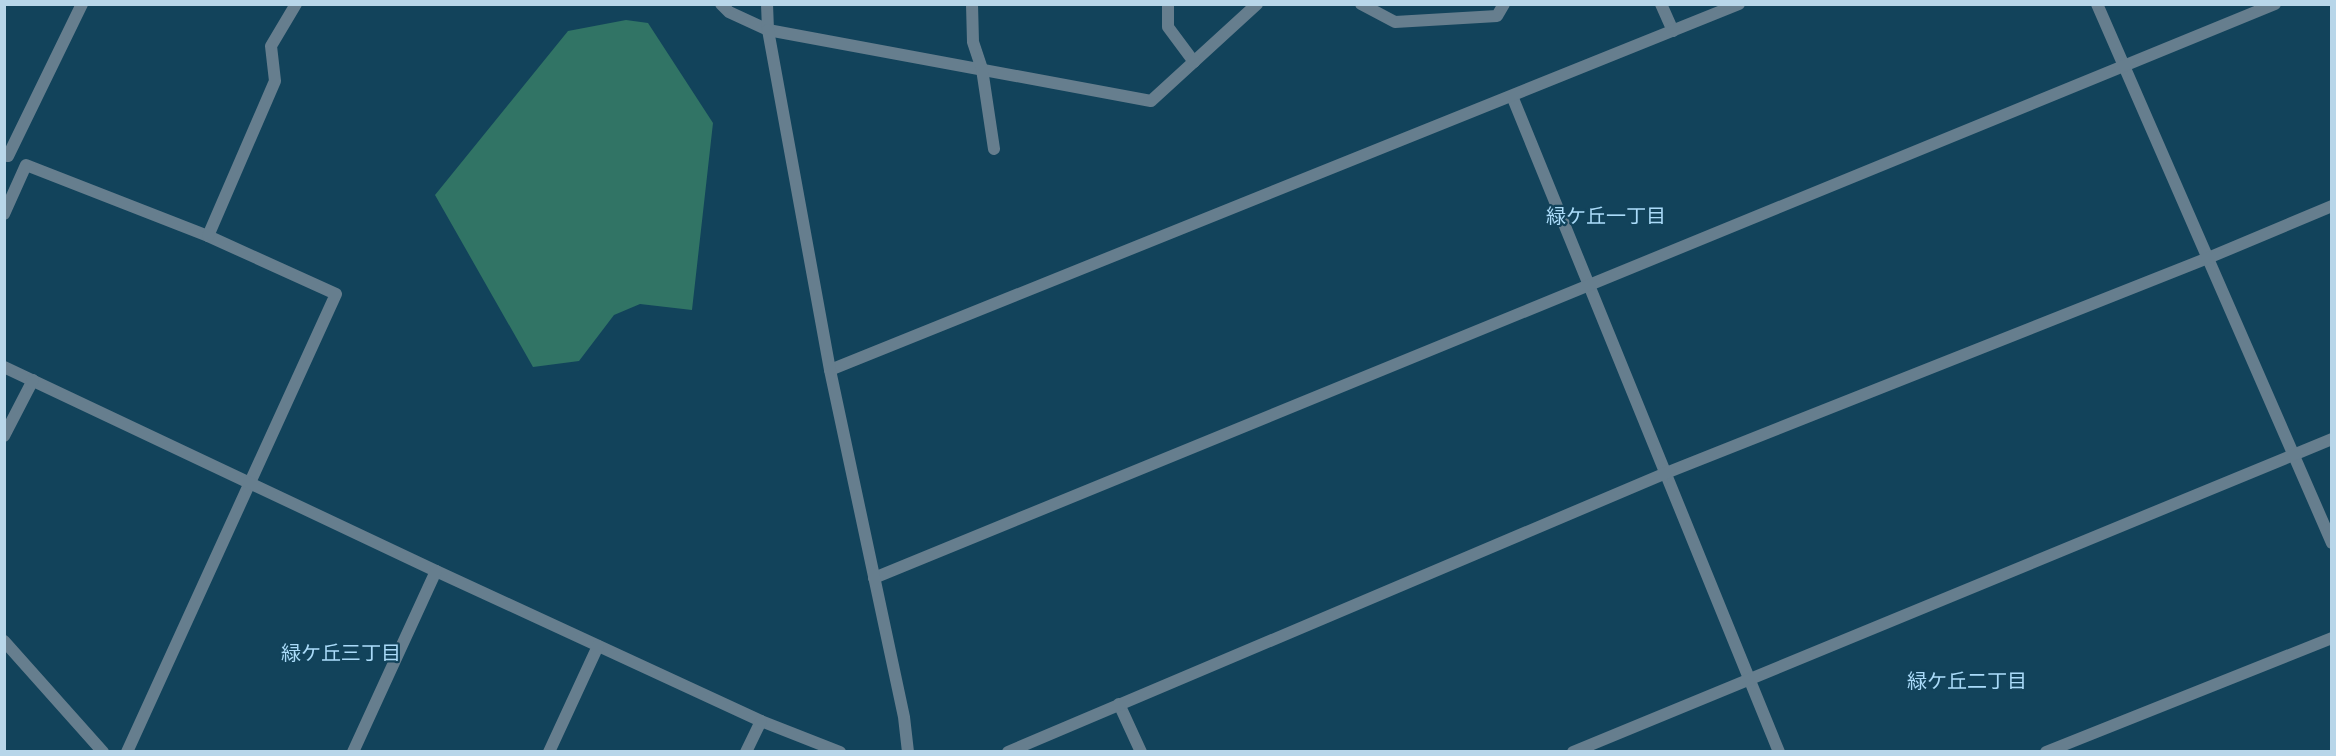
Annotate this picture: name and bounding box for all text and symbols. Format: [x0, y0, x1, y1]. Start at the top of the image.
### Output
district label: 緑ケ丘一丁目 [1546, 205, 1666, 227]
district label: 緑ケ丘三丁目 [281, 642, 401, 664]
district label: 緑ケ丘二丁目 [1907, 670, 2027, 692]

